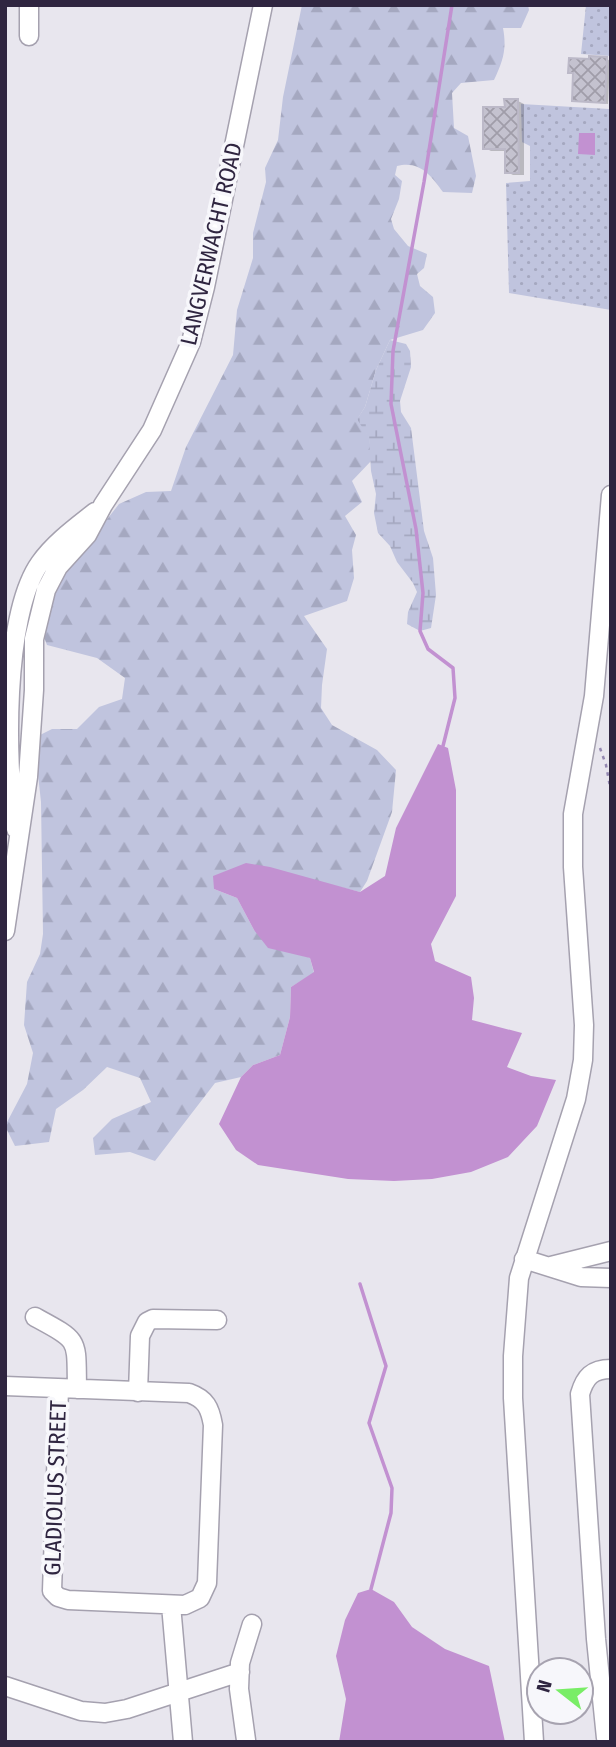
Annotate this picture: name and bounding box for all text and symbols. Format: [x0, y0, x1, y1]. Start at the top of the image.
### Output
street label: LANGVERWACHT ROAD [174, 140, 248, 348]
street label: GLADIOLUS STREET [38, 1399, 72, 1576]
north arrow [525, 1656, 595, 1726]
text: N [532, 1677, 557, 1695]

